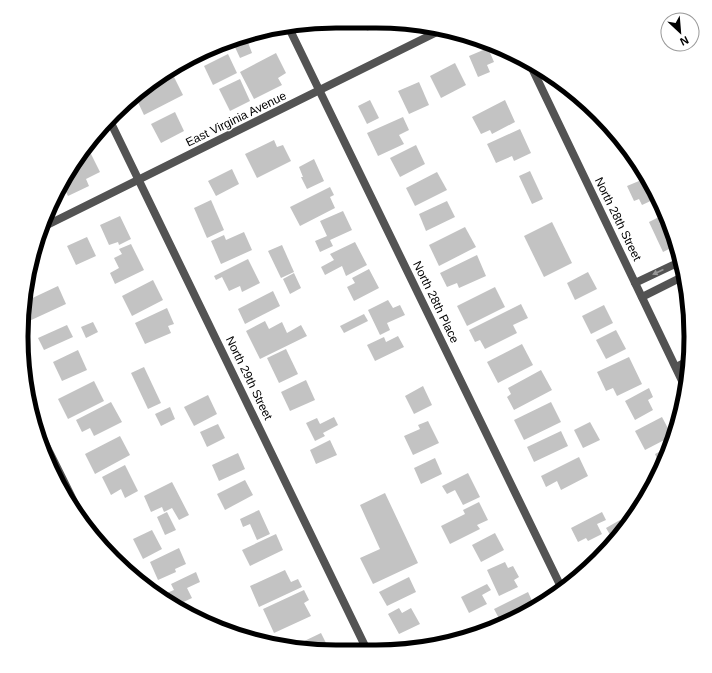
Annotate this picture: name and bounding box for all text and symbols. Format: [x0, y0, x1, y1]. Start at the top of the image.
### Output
north arrow [660, 12, 700, 52]
text: N [678, 34, 691, 48]
street label: East Virginia Avenue [183, 88, 289, 149]
street label: North 28th Street [592, 175, 645, 264]
street label: North 28th Place [410, 259, 462, 346]
one-way arrow [652, 269, 664, 275]
street label: North 29th Street [223, 334, 276, 423]

